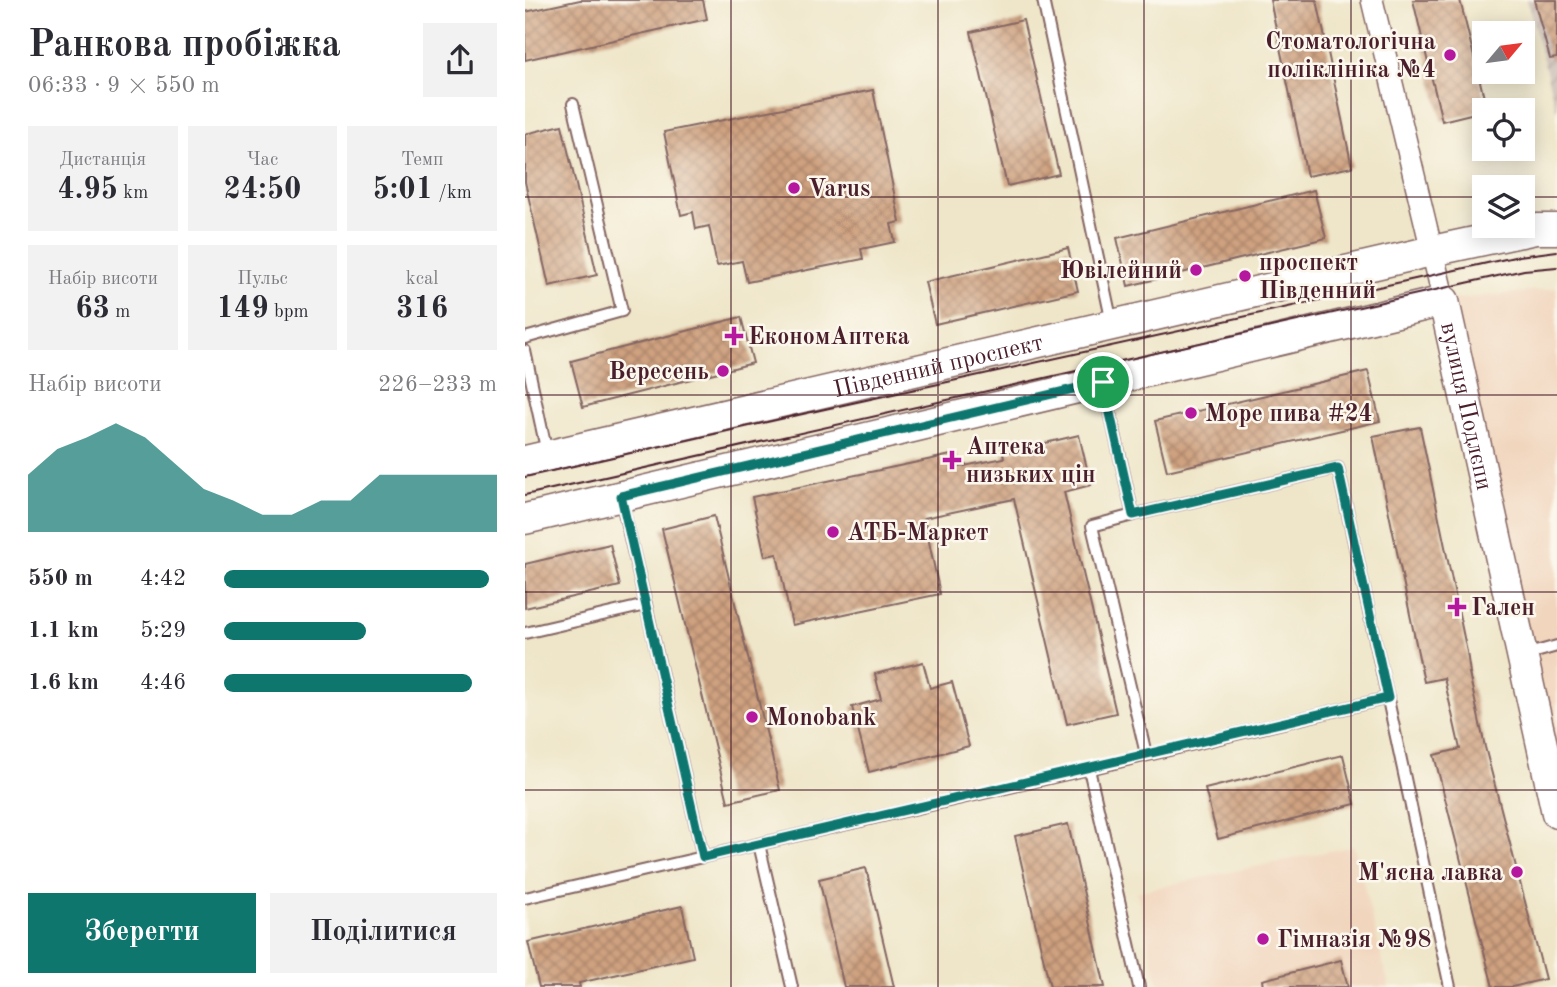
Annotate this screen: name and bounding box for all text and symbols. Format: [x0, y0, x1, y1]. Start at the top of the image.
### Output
north arrow [1472, 21, 1535, 84]
map controls [1472, 21, 1535, 238]
button: share [423, 23, 497, 97]
text: Ранкова пробіжка [28, 27, 341, 65]
place label: Стоматологічна поліклініка №4 [1265, 31, 1436, 83]
marker: Стоматологічна поліклініка №4 [1442, 47, 1458, 63]
text: 06:33 · 9 × 550 m [28, 74, 220, 97]
button: locate [1472, 98, 1535, 161]
text: Дистанція [59, 151, 146, 170]
text: Час [247, 151, 278, 170]
text: Темп [401, 151, 443, 170]
text: 4.95 [57, 175, 118, 205]
text: 24:50 [223, 175, 301, 205]
text: 5:01 [372, 175, 433, 205]
button: layers [1472, 175, 1535, 238]
place label: Varus [808, 178, 870, 202]
marker: Varus [786, 180, 802, 196]
text: km [118, 184, 148, 203]
text: /km [433, 184, 472, 203]
place label: проспект Південний [1259, 252, 1376, 304]
place label: Ювілейний [1060, 260, 1182, 284]
marker: Ювілейний [1188, 262, 1204, 278]
marker: проспект Південний [1237, 268, 1253, 284]
text: Набір висоти [48, 270, 158, 289]
text: Пульс [237, 270, 288, 289]
text: kcal [406, 270, 439, 289]
text: 63 [75, 294, 110, 324]
text: 149 [216, 294, 269, 324]
text: 316 [396, 294, 448, 324]
text: m [110, 303, 130, 322]
text: bpm [269, 303, 309, 322]
street label: вулиця Подлєпи [1435, 320, 1495, 493]
place label: ЕкономАптека [748, 326, 910, 350]
marker: ЕкономАптека [726, 328, 742, 344]
street label: Південний проспект [831, 331, 1046, 403]
pin [1073, 352, 1133, 412]
place label: Вересень [608, 361, 709, 385]
marker: Вересень [715, 363, 731, 379]
icon: arrive [1084, 363, 1122, 401]
text: Набір висоти [28, 373, 162, 396]
text: 226–233 m [378, 373, 497, 396]
place label: Море пива #24 [1205, 403, 1373, 427]
marker: Море пива #24 [1183, 405, 1199, 421]
place label: Аптека низьких цін [966, 436, 1096, 488]
marker: Аптека низьких цін [944, 452, 960, 468]
place label: АТБ-Маркет [847, 522, 989, 546]
marker: АТБ-Маркет [825, 524, 841, 540]
text: 550 m [28, 567, 93, 590]
text: 4:42 [140, 567, 186, 590]
place label: Гален [1471, 597, 1535, 621]
marker: Гален [1449, 599, 1465, 615]
text: 1.1 km [28, 619, 99, 642]
text: 5:29 [140, 619, 186, 642]
text: 1.6 km [28, 671, 99, 694]
text: 4:46 [140, 671, 186, 694]
place label: Monobank [766, 707, 877, 731]
marker: Monobank [744, 709, 760, 725]
place label: М'ясна лавка [1358, 862, 1503, 886]
marker: М'ясна лавка [1509, 864, 1525, 880]
button: Зберегти [28, 893, 256, 973]
button: Поділитися [270, 893, 497, 973]
place label: Гімназія №98 [1277, 929, 1431, 953]
marker: Гімназія №98 [1255, 931, 1271, 947]

